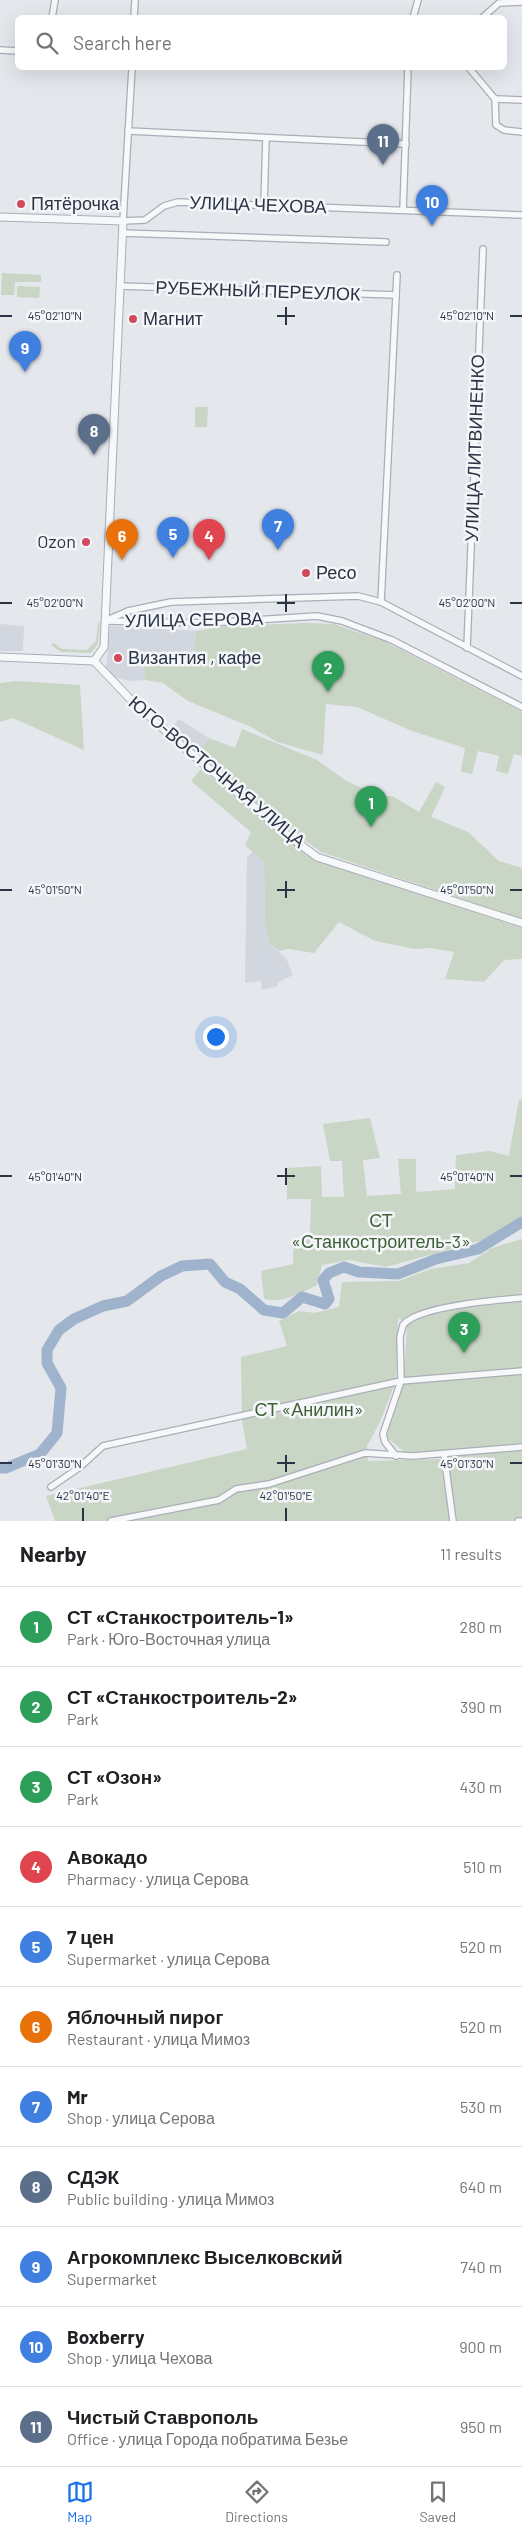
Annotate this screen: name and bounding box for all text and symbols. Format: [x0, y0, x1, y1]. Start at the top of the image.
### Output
search box [15, 15, 507, 70]
icon: search [33, 29, 61, 57]
text: Search here [73, 31, 172, 54]
pin: 11 [367, 124, 399, 165]
pin: 10 [416, 185, 448, 226]
street label: УЛИЦА ЧЕХОВА [189, 191, 327, 217]
place label: Пятёрочка [31, 192, 120, 214]
marker: Пятёрочка [15, 198, 27, 210]
street label: РУБЕЖНЫЙ ПЕРЕУЛОК [155, 275, 361, 305]
place label: Магнит [143, 307, 203, 329]
text: 45°02'10"N [28, 308, 82, 322]
text: 45°02'10"N [440, 308, 494, 322]
marker: Магнит [127, 313, 139, 325]
pin: 9 [9, 331, 41, 372]
street label: УЛИЦА ЛИТВИНЕНКО [460, 354, 488, 542]
pin: 8 [78, 414, 110, 455]
pin: 7 [262, 509, 294, 550]
pin: 5 [157, 517, 189, 558]
pin: 6 [106, 519, 138, 560]
pin: 4 [193, 519, 225, 560]
place label: Ozon [37, 530, 76, 552]
marker: Ozon [80, 536, 92, 548]
place label: Ресо [316, 561, 356, 583]
marker: Ресо [300, 567, 312, 579]
text: 45°02'00"N [27, 595, 83, 609]
text: 45°02'00"N [439, 595, 495, 609]
street label: УЛИЦА СЕРОВА [125, 607, 263, 631]
place label: Византия , кафе [128, 646, 261, 668]
pin: 2 [312, 651, 344, 692]
marker: Византия , кафе [112, 652, 124, 664]
street label: ЮГО-ВОСТОЧНАЯ УЛИЦА [125, 691, 311, 852]
pin: 1 [355, 786, 387, 827]
text: 45°01'50"N [28, 882, 82, 896]
text: 45°01'50"N [440, 882, 494, 896]
your location [203, 1024, 229, 1050]
text: 45°01'40"N [28, 1169, 82, 1183]
text: 45°01'40"N [440, 1169, 494, 1183]
park label: СТ «Станкостроитель-3» [291, 1209, 471, 1252]
pin: 3 [448, 1312, 480, 1353]
park label: СТ «Анилин» [255, 1398, 363, 1420]
text: 45°01'30"N [28, 1456, 82, 1470]
text: 45°01'30"N [440, 1456, 494, 1470]
text: 42°01'40"E [56, 1488, 110, 1502]
text: 42°01'50"E [259, 1488, 313, 1502]
text: Nearby [20, 1541, 86, 1566]
text: 11 results [440, 1544, 502, 1563]
text: СТ «Станкостроитель-1» [67, 1605, 294, 1628]
text: 1 [33, 1617, 39, 1636]
text: 280 m [460, 1617, 502, 1636]
text: Park · Юго-Восточная улица [67, 1629, 270, 1648]
text: СТ «Станкостроитель-2» [67, 1685, 297, 1708]
text: 2 [32, 1697, 40, 1716]
text: 390 m [460, 1697, 502, 1716]
text: Park [67, 1709, 98, 1728]
text: СТ «Озон» [67, 1765, 162, 1788]
text: 3 [32, 1777, 40, 1796]
text: 430 m [459, 1777, 502, 1796]
text: Park [67, 1789, 98, 1808]
text: Авокадо [67, 1845, 148, 1868]
text: 4 [31, 1857, 41, 1876]
text: 510 m [463, 1857, 502, 1876]
text: Pharmacy · улица Серова [67, 1869, 249, 1888]
text: 7 цен [67, 1925, 114, 1948]
text: 5 [32, 1937, 40, 1956]
text: 520 m [460, 1937, 502, 1956]
text: Supermarket · улица Серова [67, 1949, 270, 1968]
text: Яблочный пирог [67, 2005, 223, 2028]
text: 6 [32, 2017, 40, 2036]
text: 520 m [460, 2017, 502, 2036]
text: Restaurant · улица Мимоз [67, 2029, 250, 2048]
text: Mr [67, 2085, 88, 2108]
text: 7 [32, 2097, 40, 2116]
text: 530 m [460, 2097, 502, 2116]
text: Shop · улица Серова [67, 2108, 215, 2127]
text: СДЭК [67, 2165, 119, 2188]
text: 8 [32, 2177, 40, 2196]
text: 640 m [459, 2177, 502, 2196]
text: Public building · улица Мимоз [67, 2189, 274, 2208]
text: Агрокомплекс Выселковский [67, 2245, 343, 2268]
text: 9 [32, 2257, 40, 2276]
text: 740 m [460, 2257, 502, 2276]
text: Supermarket [67, 2269, 157, 2288]
text: Boxberry [67, 2325, 144, 2348]
text: 10 [29, 2337, 43, 2356]
text: 900 m [459, 2337, 502, 2356]
text: Shop · улица Чехова [67, 2348, 213, 2367]
text: Чистый Ставрополь [67, 2405, 258, 2428]
text: 11 [30, 2417, 42, 2436]
text: 950 m [460, 2417, 502, 2436]
text: Office · улица Города побратима Безье [67, 2429, 348, 2448]
tab: Map [66, 2478, 94, 2525]
tab: Directions [225, 2478, 288, 2525]
tab: Saved [419, 2478, 456, 2525]

